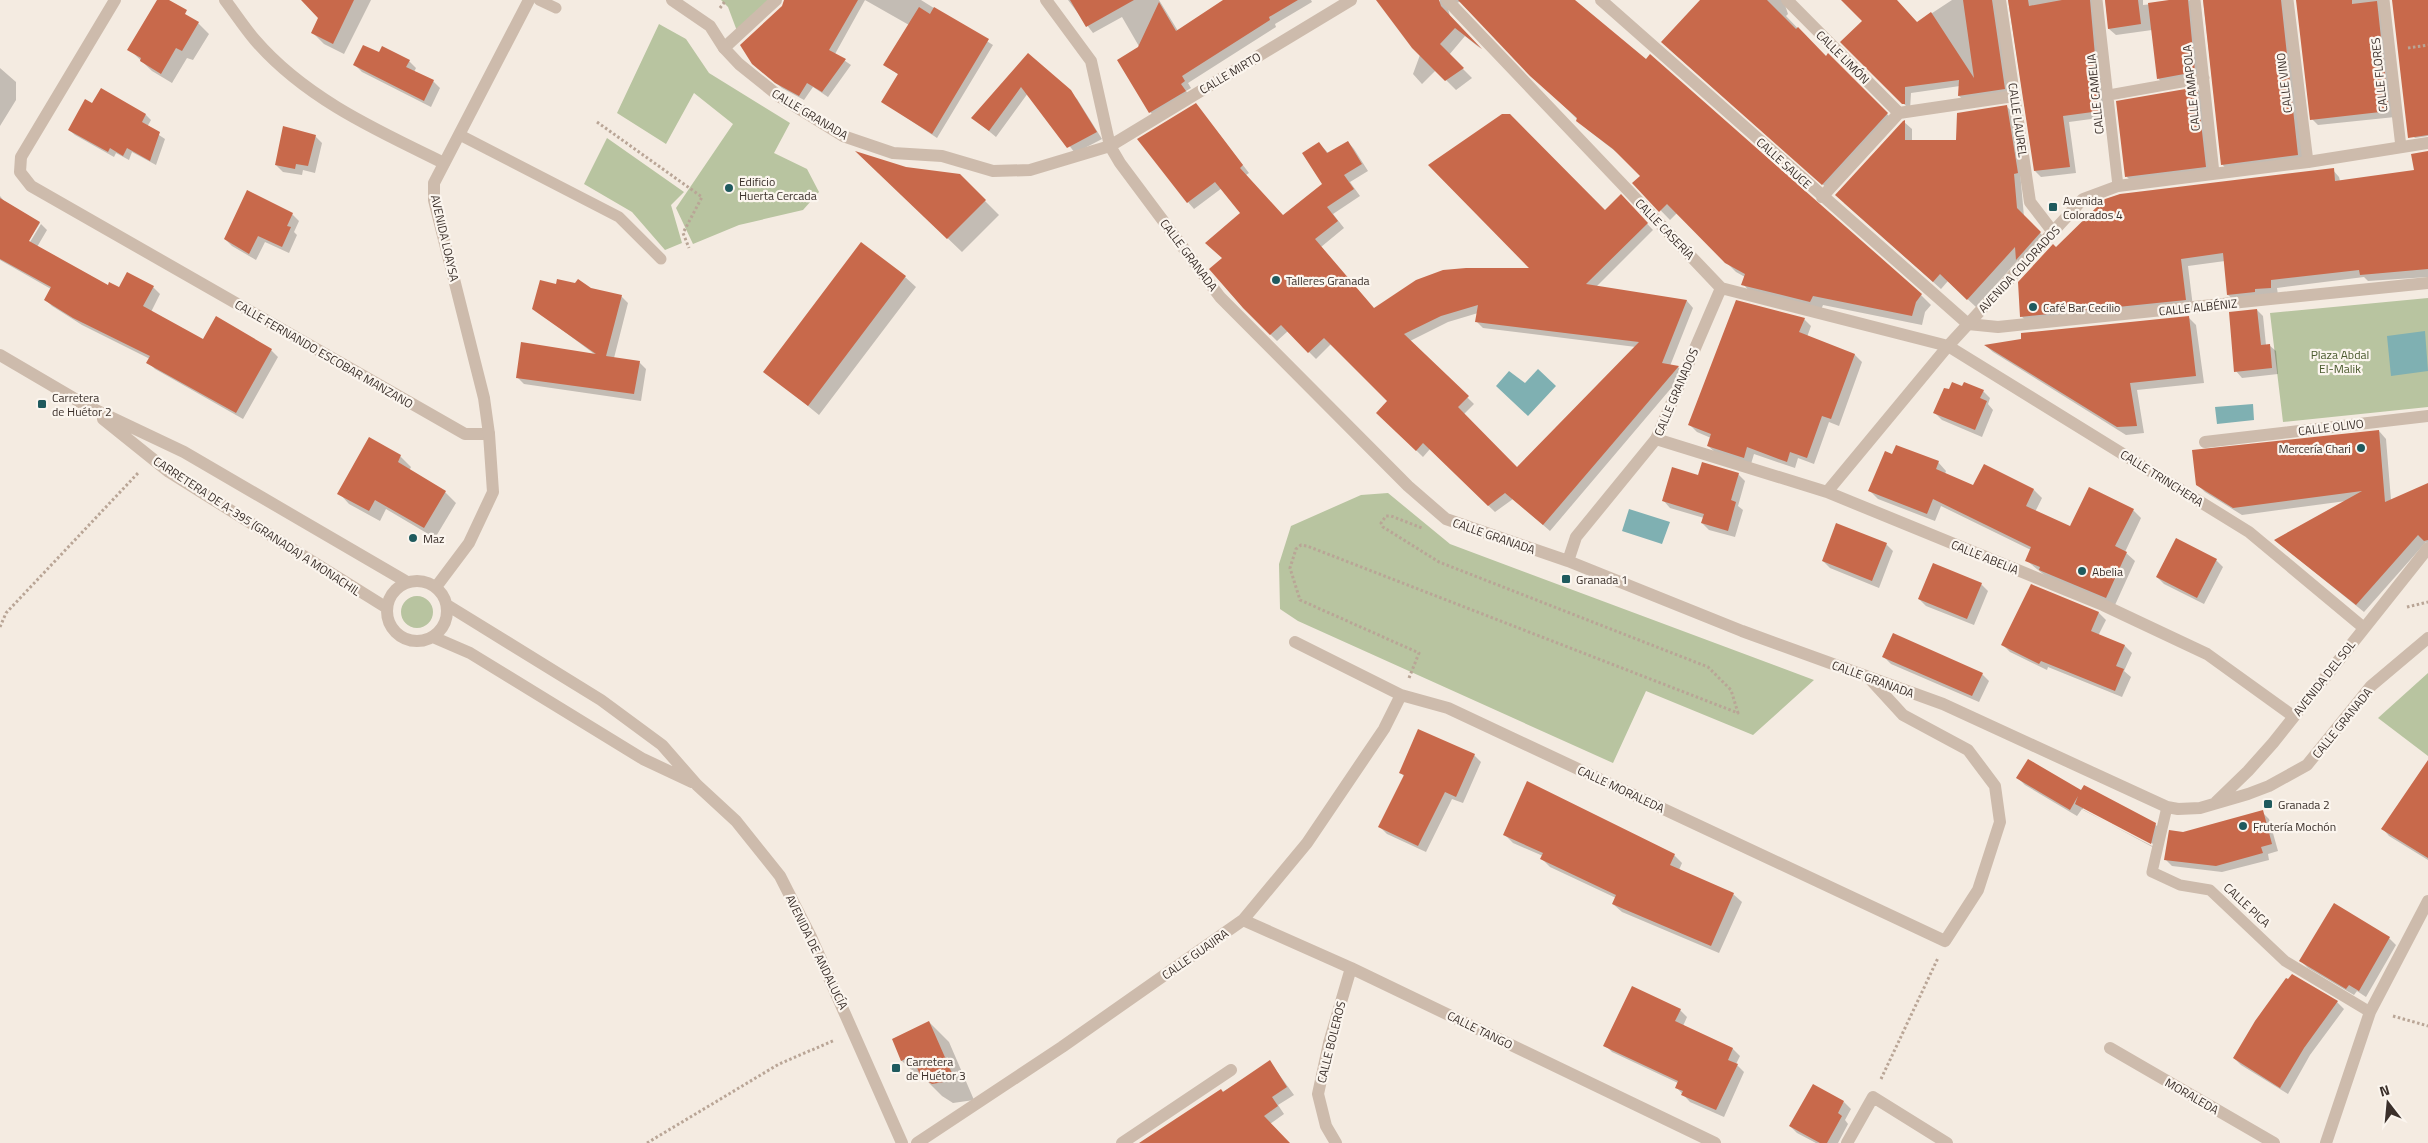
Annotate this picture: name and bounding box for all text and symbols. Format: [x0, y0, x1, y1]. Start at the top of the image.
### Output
street label: CALLE LIMÓN [1812, 26, 1874, 88]
street label: CALLE FLORES [2366, 37, 2392, 113]
street label: CALLE AMAPOLA [2177, 44, 2205, 132]
street label: CALLE MIRTO [1196, 47, 1264, 99]
street label: CALLE VINO [2271, 52, 2297, 114]
street label: CALLE CAMELIA [2081, 53, 2109, 135]
street label: CALLE LAUREL [2003, 82, 2033, 159]
street label: CALLE GRANADA [768, 84, 852, 144]
street label: CALLE SAUCE [1752, 133, 1816, 193]
place label: Edificio Huerta Cercada [739, 172, 817, 205]
marker: Edificio Huerta Cercada [723, 182, 735, 194]
place label: Avenida Colorados 4 [2063, 191, 2123, 224]
street label: AVENIDA LOAYSA [426, 193, 464, 283]
street label: CALLE CASERÍA [1631, 194, 1699, 264]
marker: Avenida Colorados 4 [2047, 201, 2059, 213]
street label: CALLE GRANADA [1155, 215, 1223, 295]
street label: AVENIDA COLORADOS [1973, 221, 2065, 317]
place label: Talleres Granada [1286, 271, 1370, 290]
marker: Talleres Granada [1270, 274, 1282, 286]
street label: CALLE ALBÉNIZ [2158, 293, 2238, 321]
street label: CALLE FERNANDO ESCOBAR MANZANO [231, 295, 417, 413]
place label: Café Bar Cecilio [2043, 298, 2120, 317]
marker: Café Bar Cecilio [2027, 301, 2039, 313]
street label: CALLE GRANADOS [1649, 345, 1703, 439]
park label: Plaza Abdal El-Malik [2311, 345, 2369, 378]
place label: Carretera de Huétor 2 [52, 388, 112, 421]
marker: Carretera de Huétor 2 [36, 398, 48, 410]
street label: CALLE OLIVO [2297, 414, 2365, 440]
place label: Mercería Chari [2278, 439, 2351, 458]
marker: Mercería Chari [2355, 442, 2367, 454]
street label: CALLE TRINCHERA [2117, 445, 2207, 511]
street label: CARRETERA DE A-395 (GRANADA) A MONACHIL [149, 452, 365, 601]
street label: CALLE GRANADA [1450, 513, 1538, 559]
place label: Maz [423, 529, 445, 548]
marker: Maz [407, 532, 419, 544]
street label: CALLE ABELIA [1948, 535, 2022, 579]
place label: Abelia [2092, 562, 2123, 581]
marker: Abelia [2076, 565, 2088, 577]
place label: Granada 1 [1576, 570, 1628, 589]
marker: Granada 1 [1560, 573, 1572, 585]
street label: AVENIDA DEL SOL [2288, 636, 2360, 720]
street label: CALLE GRANADA [1829, 655, 1917, 703]
street label: CALLE GRANADA [2307, 683, 2377, 763]
street label: CALLE MORALEDA [1574, 761, 1668, 817]
place label: Granada 2 [2278, 795, 2330, 814]
marker: Granada 2 [2262, 798, 2274, 810]
place label: Frutería Mochón [2253, 817, 2336, 836]
marker: Frutería Mochón [2237, 820, 2249, 832]
street label: CALLE PICA [2219, 878, 2275, 932]
street label: AVENIDA DE ANDALUCÍA [781, 891, 853, 1013]
street label: CALLE GUAJIRA [1158, 924, 1232, 984]
street label: CALLE BOLEROS [1312, 999, 1350, 1085]
street label: CALLE TANGO [1444, 1006, 1516, 1054]
place label: Carretera de Huétor 3 [906, 1052, 966, 1085]
marker: Carretera de Huétor 3 [890, 1062, 902, 1074]
street label: MORALEDA [2161, 1073, 2223, 1119]
north arrow [2363, 1078, 2413, 1128]
text: N [2377, 1079, 2392, 1101]

